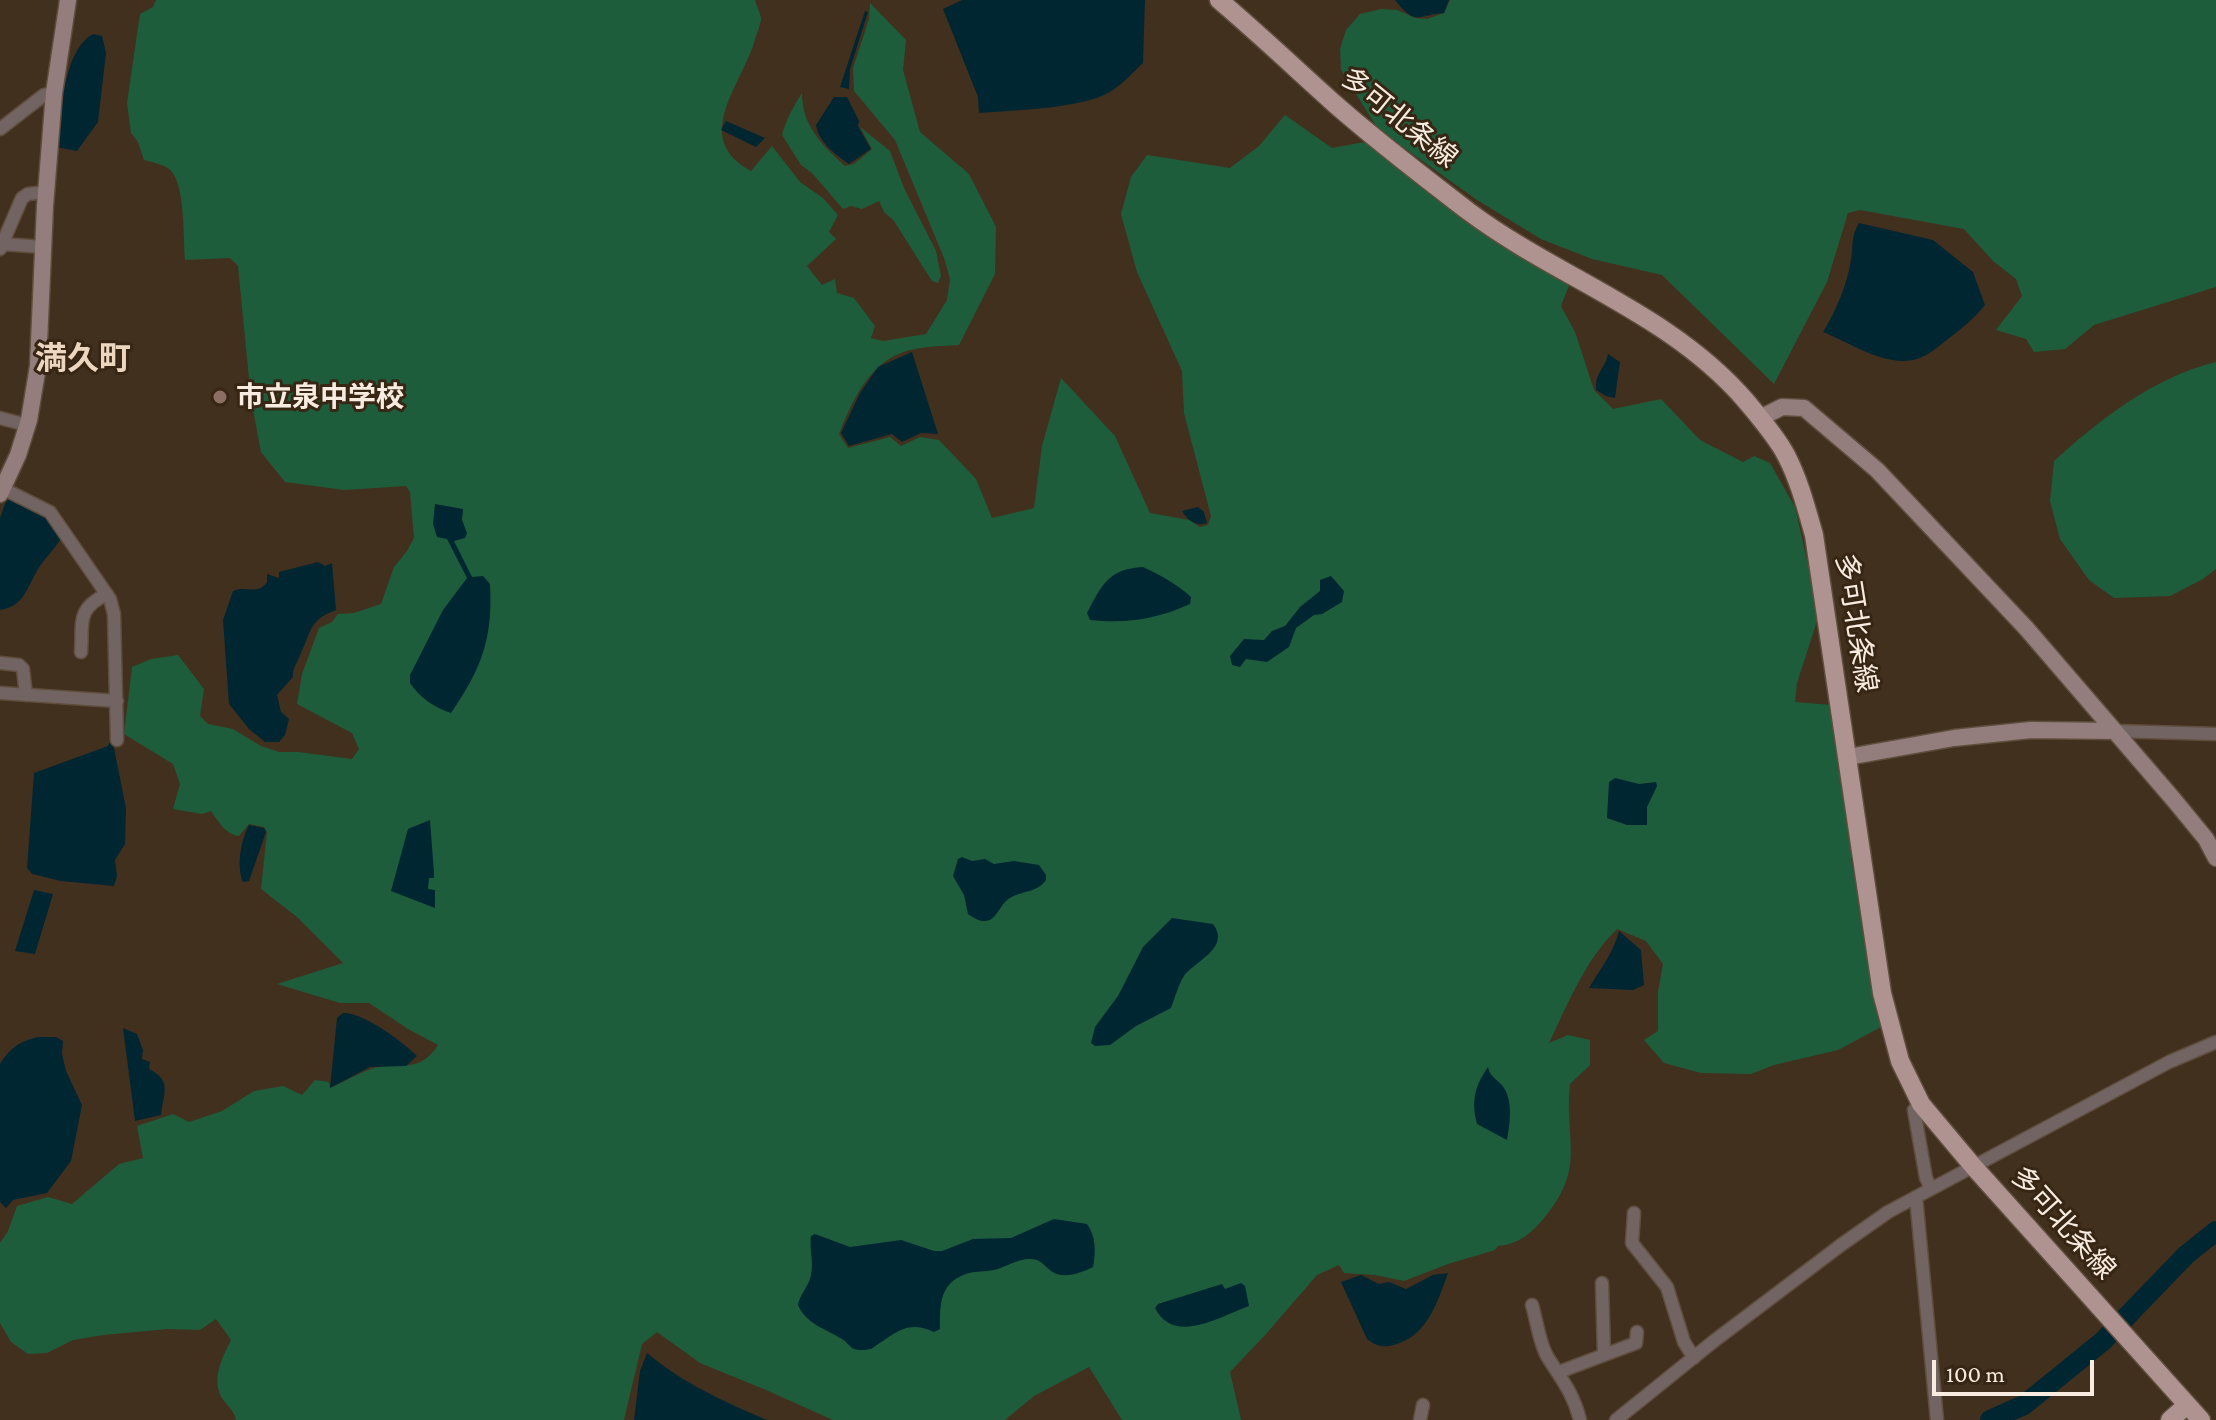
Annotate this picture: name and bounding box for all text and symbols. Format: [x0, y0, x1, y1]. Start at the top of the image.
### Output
street label: 多可北条線 [1334, 61, 1464, 175]
district label: 満久町 [35, 340, 131, 378]
place label: 市立泉中学校 [236, 380, 404, 414]
marker: 市立泉中学校 [211, 388, 229, 406]
street label: 多可北条線 [1828, 551, 1884, 695]
street label: 多可北条線 [2004, 1160, 2122, 1286]
scale bar [1936, 1344, 2098, 1394]
text: 100 m [1946, 1360, 2005, 1387]

